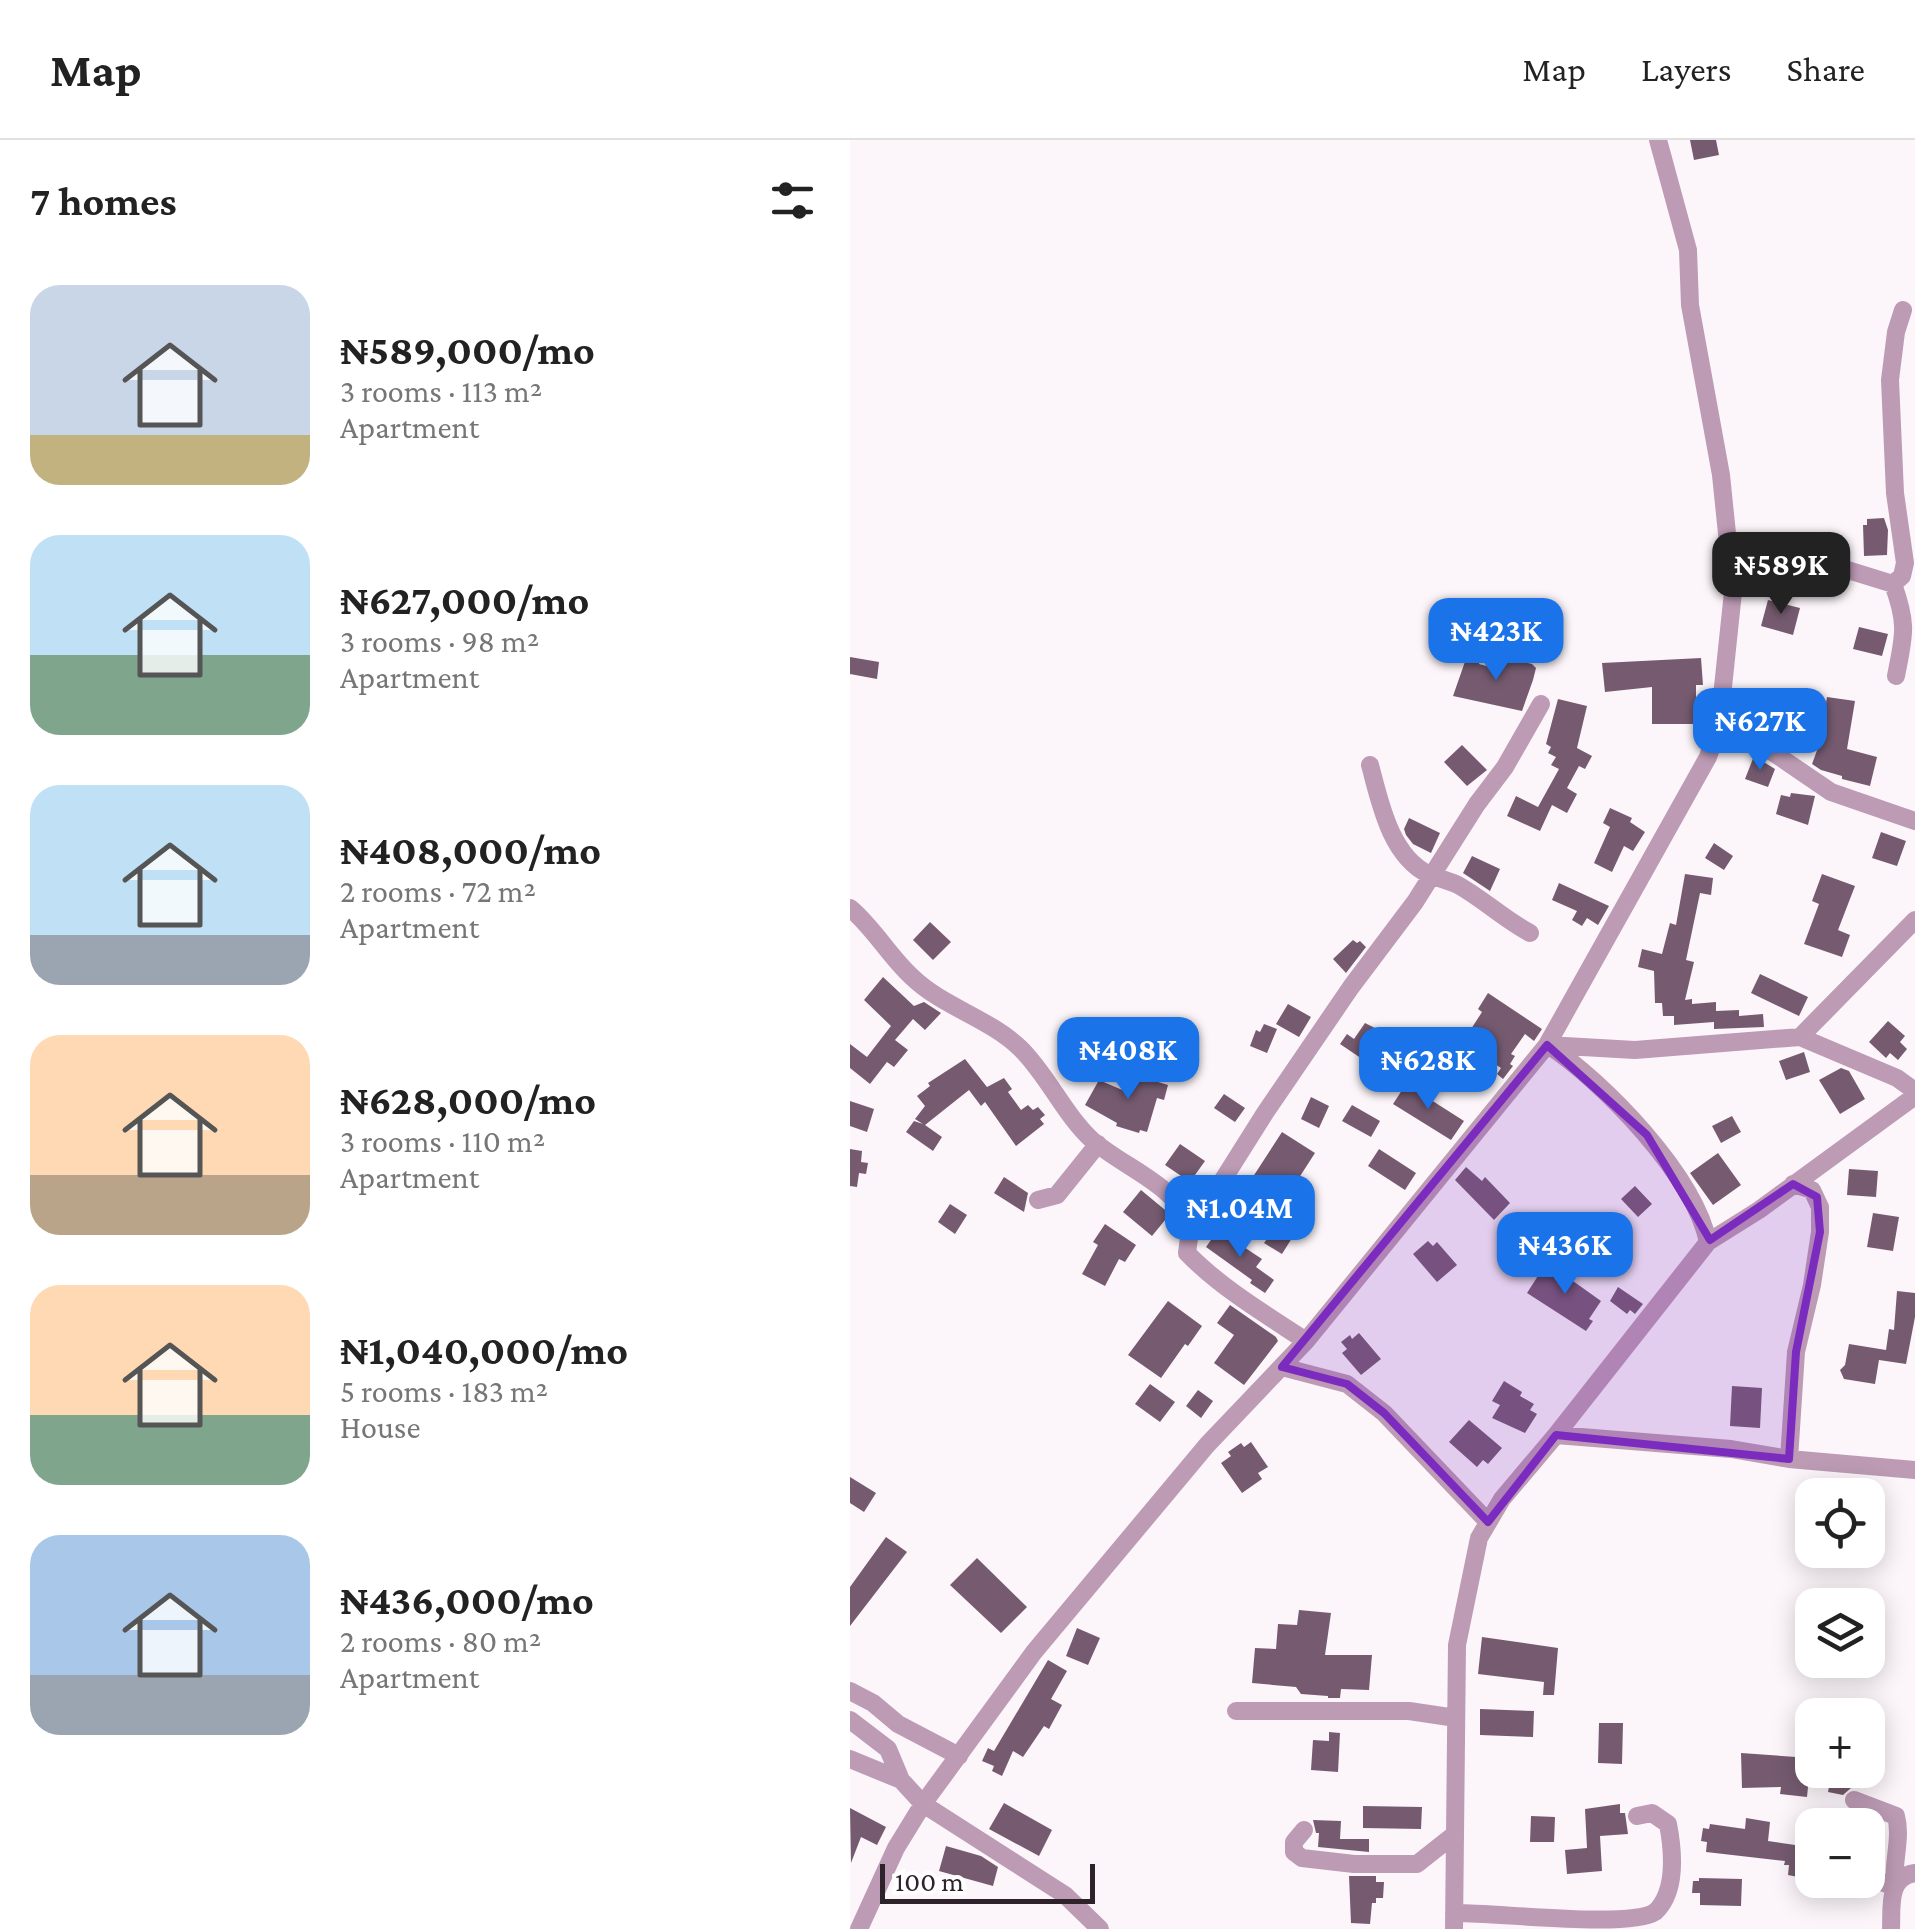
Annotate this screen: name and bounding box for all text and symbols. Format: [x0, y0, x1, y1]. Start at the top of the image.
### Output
text: Map [50, 43, 142, 96]
text: Map [1522, 50, 1586, 89]
text: Layers [1641, 50, 1732, 89]
text: Share [1787, 50, 1865, 89]
icon: filters [765, 173, 820, 228]
text: 7 homes [30, 177, 177, 224]
icon: home [110, 325, 230, 445]
text: ₦589,000/mo [340, 326, 595, 373]
text: 3 rooms · 113 m² [340, 373, 542, 409]
text: Apartment [340, 409, 479, 445]
pin: ₦589K [1711, 532, 1851, 617]
text: ₦589K [1734, 546, 1828, 582]
icon: home [110, 575, 230, 695]
text: ₦627,000/mo [340, 576, 589, 623]
pin: ₦423K [1426, 598, 1566, 683]
text: ₦423K [1450, 612, 1542, 648]
text: 3 rooms · 98 m² [340, 623, 539, 659]
text: Apartment [340, 659, 479, 695]
pin: ₦627K [1690, 688, 1830, 773]
text: ₦627K [1715, 702, 1805, 738]
icon: home [110, 825, 230, 945]
text: ₦408,000/mo [340, 826, 601, 873]
text: 2 rooms · 72 m² [340, 873, 536, 909]
text: Apartment [340, 909, 479, 945]
pin: ₦408K [1058, 1017, 1198, 1102]
pin: ₦628K [1358, 1027, 1498, 1112]
text: ₦408K [1079, 1031, 1177, 1067]
text: ₦628K [1381, 1041, 1475, 1077]
icon: home [110, 1075, 230, 1195]
text: ₦628,000/mo [340, 1076, 596, 1123]
text: 3 rooms · 110 m² [340, 1123, 545, 1159]
text: Apartment [340, 1159, 479, 1195]
pin: ₦1.04M [1159, 1175, 1321, 1260]
text: ₦1.04M [1187, 1189, 1293, 1225]
pin: ₦436K [1495, 1212, 1635, 1297]
text: ₦436K [1519, 1226, 1611, 1262]
icon: home [110, 1325, 230, 1445]
text: ₦1,040,000/mo [340, 1326, 628, 1373]
text: 5 rooms · 183 m² [340, 1373, 548, 1409]
text: House [340, 1409, 420, 1445]
map controls [1795, 1478, 1885, 1898]
button: locate [1795, 1478, 1885, 1568]
icon: home [110, 1575, 230, 1695]
text: ₦436,000/mo [340, 1576, 594, 1623]
button: layers [1795, 1588, 1885, 1678]
text: 2 rooms · 80 m² [340, 1623, 541, 1659]
text: Apartment [340, 1659, 479, 1695]
button: + [1795, 1698, 1885, 1788]
button: − [1795, 1808, 1885, 1898]
scale bar [880, 1859, 1095, 1904]
text: 100 m [895, 1866, 964, 1897]

